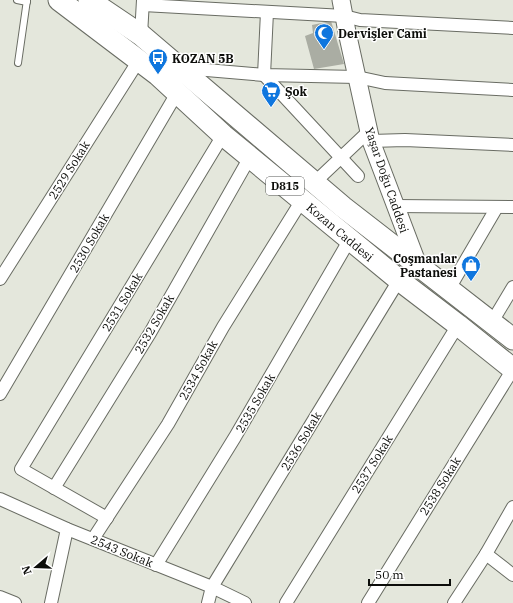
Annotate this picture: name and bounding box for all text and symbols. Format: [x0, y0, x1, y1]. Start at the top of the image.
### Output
mosque icon: Dervişler Cami [313, 22, 335, 50]
place label: Dervişler Cami [338, 26, 427, 41]
bus stop icon: KOZAN 5B [147, 47, 169, 75]
place label: KOZAN 5B [172, 51, 234, 66]
supermarket icon: Şok [260, 80, 282, 108]
place label: Şok [285, 84, 308, 99]
street label: Yaşar Doğu Caddesi [362, 125, 412, 235]
street label: 2529 Sokak [45, 138, 93, 202]
road number: D815 [266, 177, 304, 195]
street label: Kozan Caddesi [303, 200, 377, 264]
street label: 2530 Sokak [66, 211, 112, 275]
place label: Coşmanlar Pastanesi [393, 251, 457, 280]
shop icon: Coşmanlar Pastanesi [460, 254, 482, 282]
street label: 2531 Sokak [99, 270, 145, 334]
street label: 2532 Sokak [131, 292, 177, 356]
street label: 2534 Sokak [175, 338, 221, 402]
street label: 2535 Sokak [232, 371, 278, 435]
street label: 2536 Sokak [278, 409, 324, 473]
street label: 2537 Sokak [348, 432, 396, 496]
street label: 2538 Sokak [416, 454, 464, 518]
street label: 2543 Sokak [89, 532, 155, 570]
north arrow [16, 547, 56, 587]
scale bar [369, 561, 450, 587]
text: N [18, 564, 35, 577]
text: 50 m [375, 567, 404, 582]

